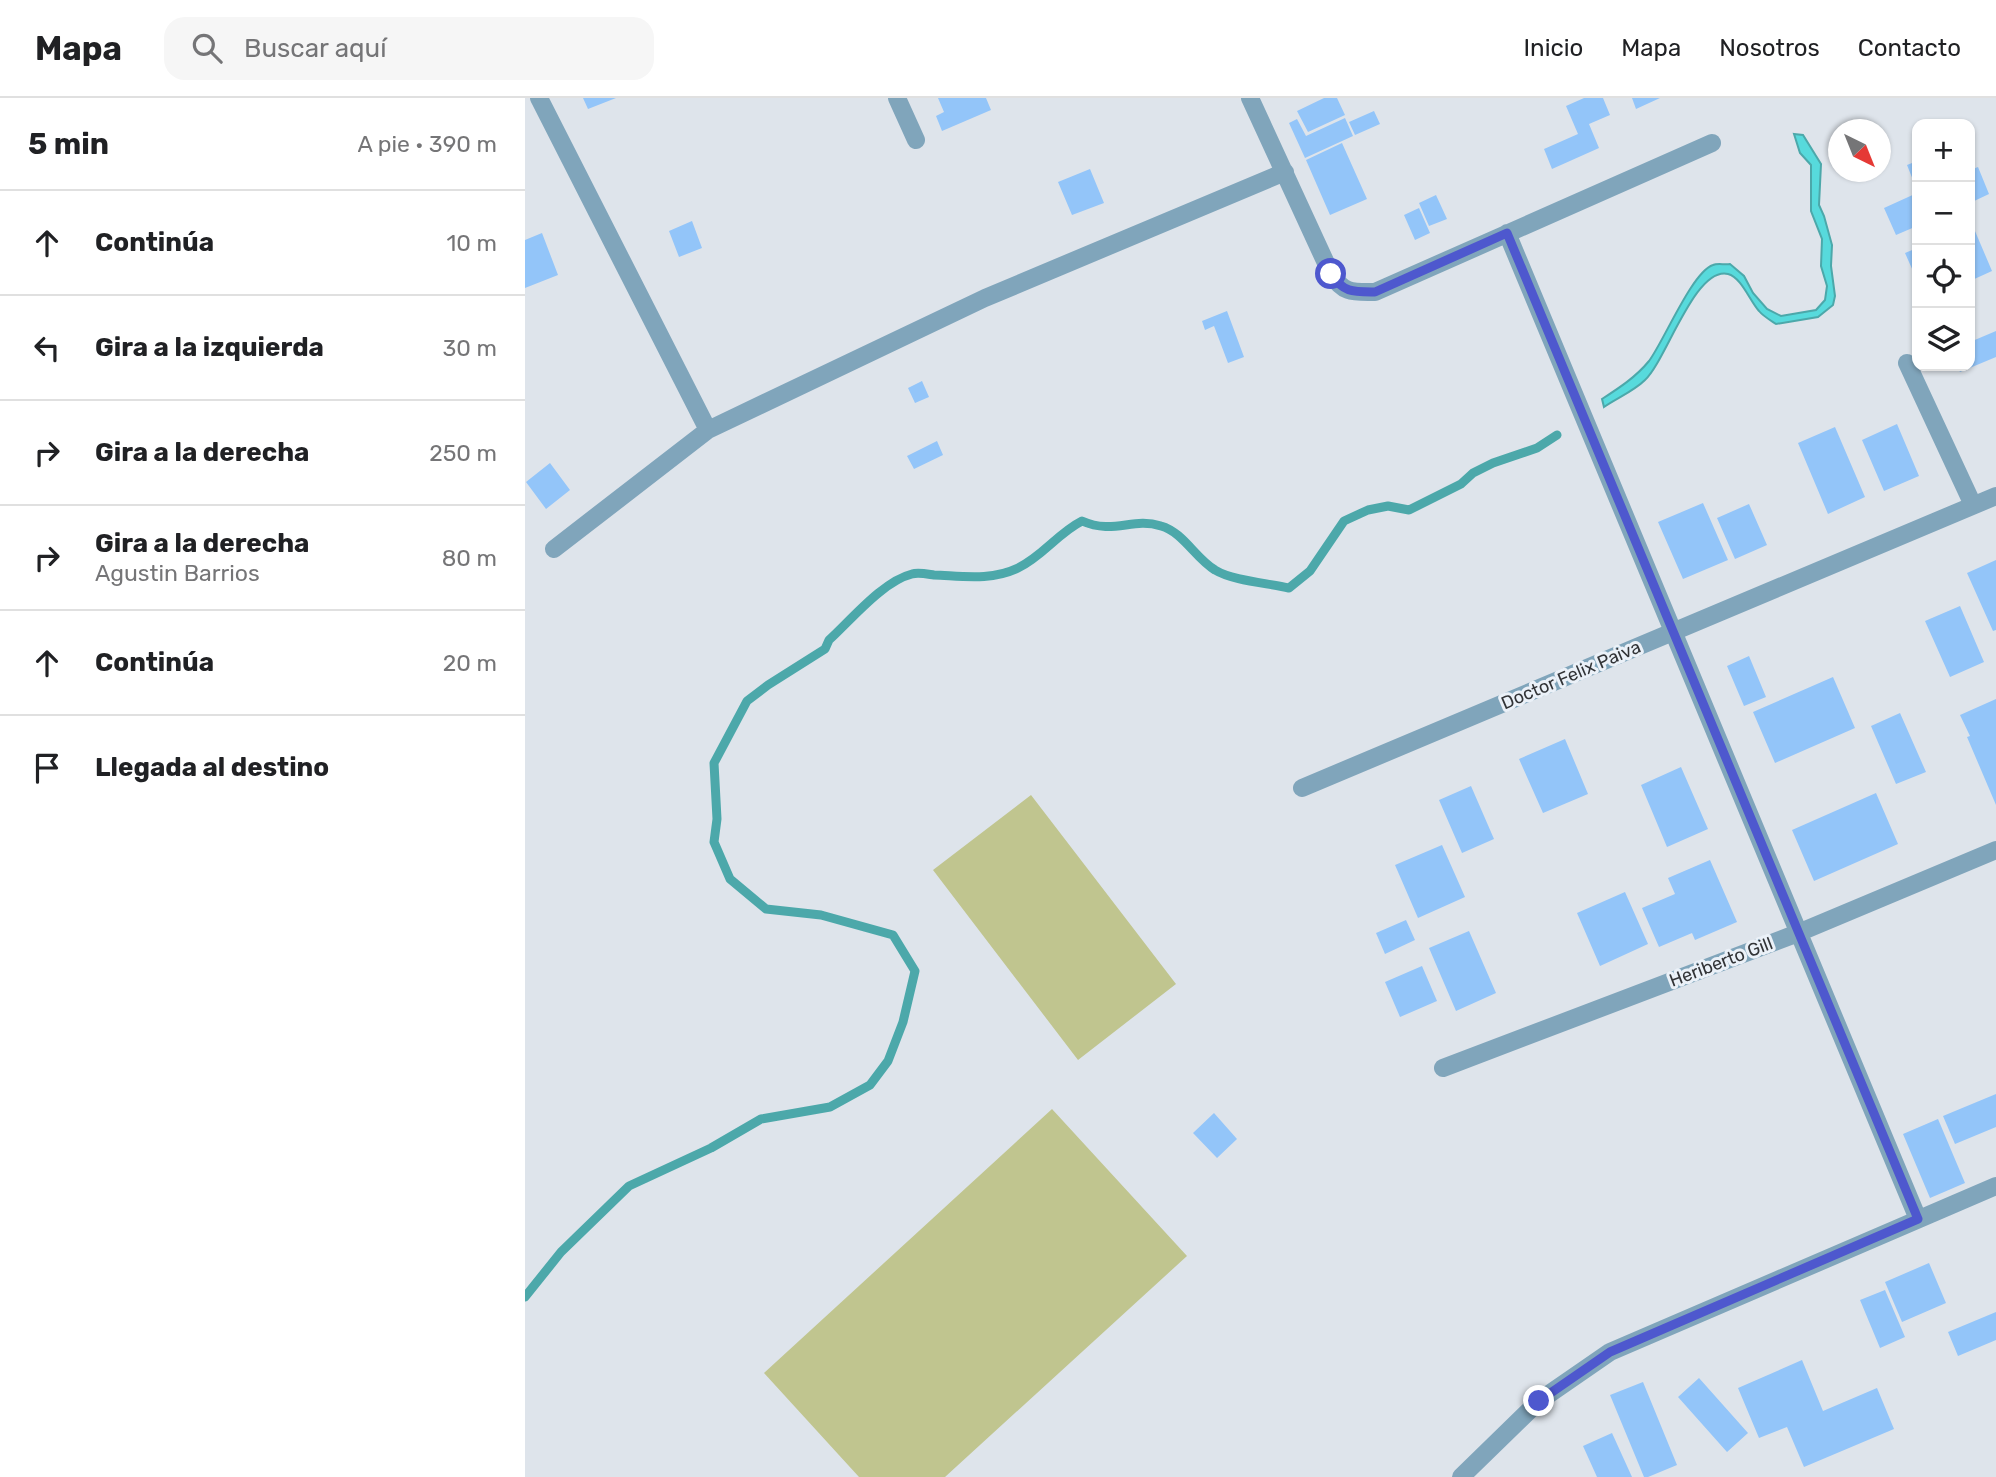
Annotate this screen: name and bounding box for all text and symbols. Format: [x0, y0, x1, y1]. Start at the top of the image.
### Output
search box [164, 17, 654, 80]
text: Mapa [35, 29, 122, 68]
icon: search [188, 29, 226, 67]
text: Buscar aquí [244, 33, 387, 64]
text: Inicio [1524, 34, 1583, 62]
text: Mapa [1621, 34, 1681, 62]
text: Nosotros [1719, 34, 1820, 62]
text: Contacto [1858, 34, 1961, 62]
north arrow [1828, 119, 1891, 182]
map controls [1912, 119, 1975, 371]
button: + [1912, 119, 1975, 182]
text: 5 min [28, 126, 109, 162]
text: A pie · 390 m [357, 130, 497, 158]
button: − [1912, 182, 1975, 245]
icon: ahead [28, 224, 66, 262]
text: Continúa [95, 227, 214, 258]
text: 10 m [446, 229, 497, 257]
button: locate [1912, 245, 1975, 308]
route start [1315, 258, 1346, 289]
button: layers [1912, 308, 1975, 371]
icon: left [28, 329, 66, 367]
text: Gira a la izquierda [95, 332, 324, 363]
text: 30 m [442, 334, 497, 362]
icon: right [28, 434, 66, 472]
text: Gira a la derecha [95, 437, 309, 468]
text: 250 m [429, 439, 497, 467]
text: Gira a la derecha [95, 528, 309, 559]
icon: right [28, 539, 66, 577]
text: 80 m [442, 544, 497, 572]
text: Agustin Barrios [95, 559, 260, 587]
street label: Doctor Felix Paiva [1498, 636, 1644, 714]
icon: ahead [28, 644, 66, 682]
text: Continúa [95, 647, 214, 678]
text: 20 m [443, 649, 497, 677]
icon: arrive [28, 749, 66, 787]
text: Llegada al destino [95, 752, 329, 783]
street label: Heriberto Gill [1666, 932, 1776, 992]
route end [1523, 1385, 1554, 1416]

